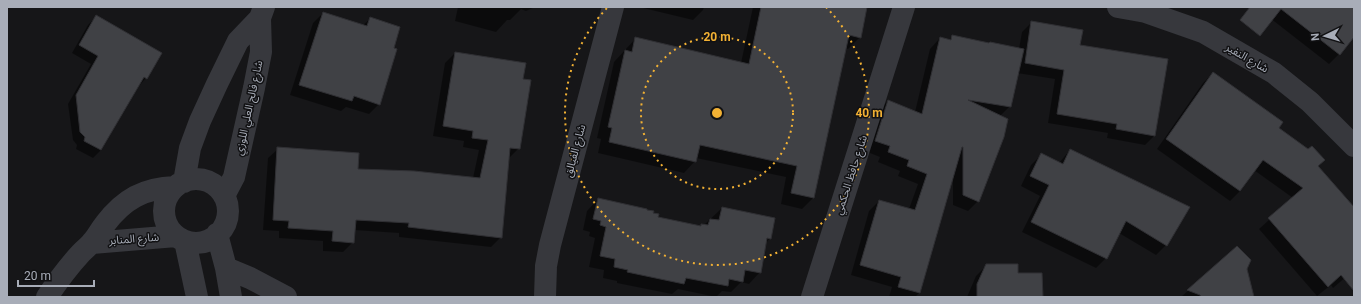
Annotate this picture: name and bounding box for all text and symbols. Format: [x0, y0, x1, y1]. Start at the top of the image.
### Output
north arrow [1305, 16, 1345, 56]
text: 20 m [703, 30, 731, 44]
text: N [1309, 32, 1322, 41]
street label: شارع النفير [1222, 40, 1271, 77]
street label: شارع فالح العلي اللوزي [233, 59, 268, 157]
centre of rings [710, 106, 724, 120]
text: 40 m [855, 106, 883, 120]
street label: شارع الفيالق [562, 123, 589, 179]
street label: شارع حافظ الحكمي [832, 133, 873, 217]
street label: شارع المنابر [107, 231, 160, 248]
scale bar [18, 262, 94, 288]
text: 20 m [24, 269, 51, 283]

